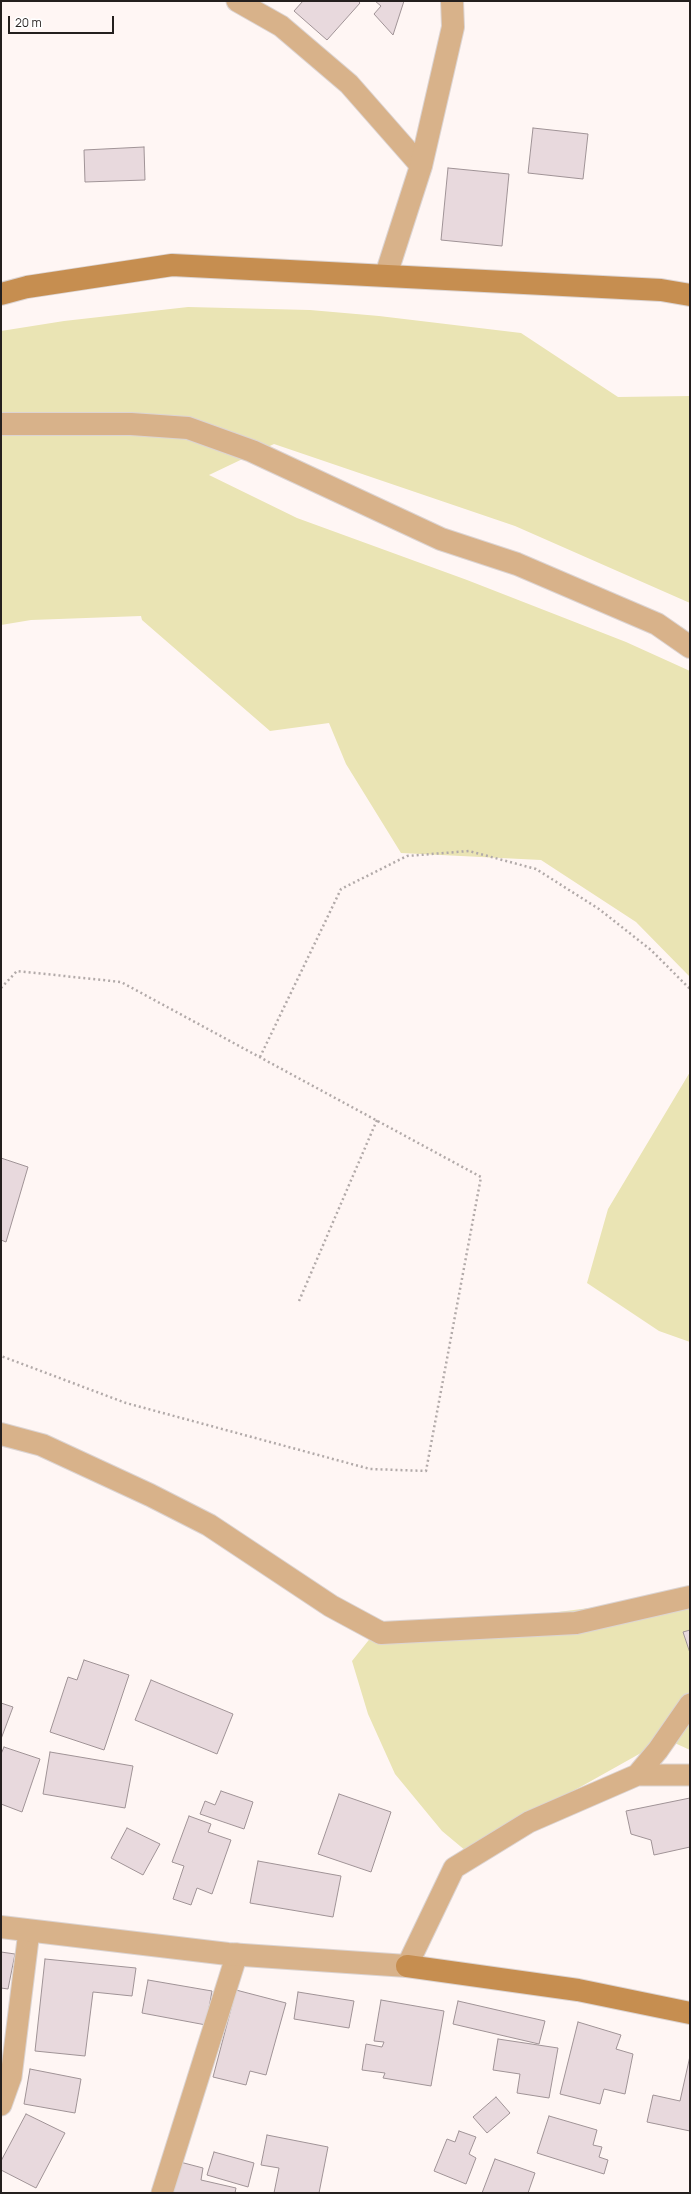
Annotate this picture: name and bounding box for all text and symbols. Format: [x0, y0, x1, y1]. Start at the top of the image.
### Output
scale bar [10, 8, 116, 34]
text: 20 m [15, 14, 42, 31]

